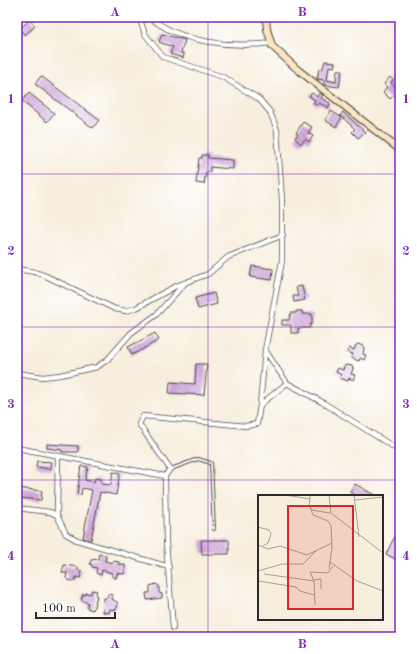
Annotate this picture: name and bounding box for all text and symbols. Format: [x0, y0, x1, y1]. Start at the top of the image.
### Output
text: A [110, 6, 120, 19]
text: B [297, 6, 307, 19]
text: 1 [7, 93, 15, 106]
text: 1 [402, 93, 410, 106]
text: 2 [7, 245, 15, 258]
text: 2 [402, 245, 410, 258]
text: 3 [7, 398, 15, 411]
text: 3 [402, 398, 410, 411]
inset map [258, 495, 383, 620]
text: 4 [7, 550, 15, 563]
text: 4 [402, 550, 410, 563]
scale bar [36, 594, 115, 620]
text: 100 m [42, 603, 76, 615]
text: A [110, 638, 120, 651]
text: B [297, 638, 307, 651]

